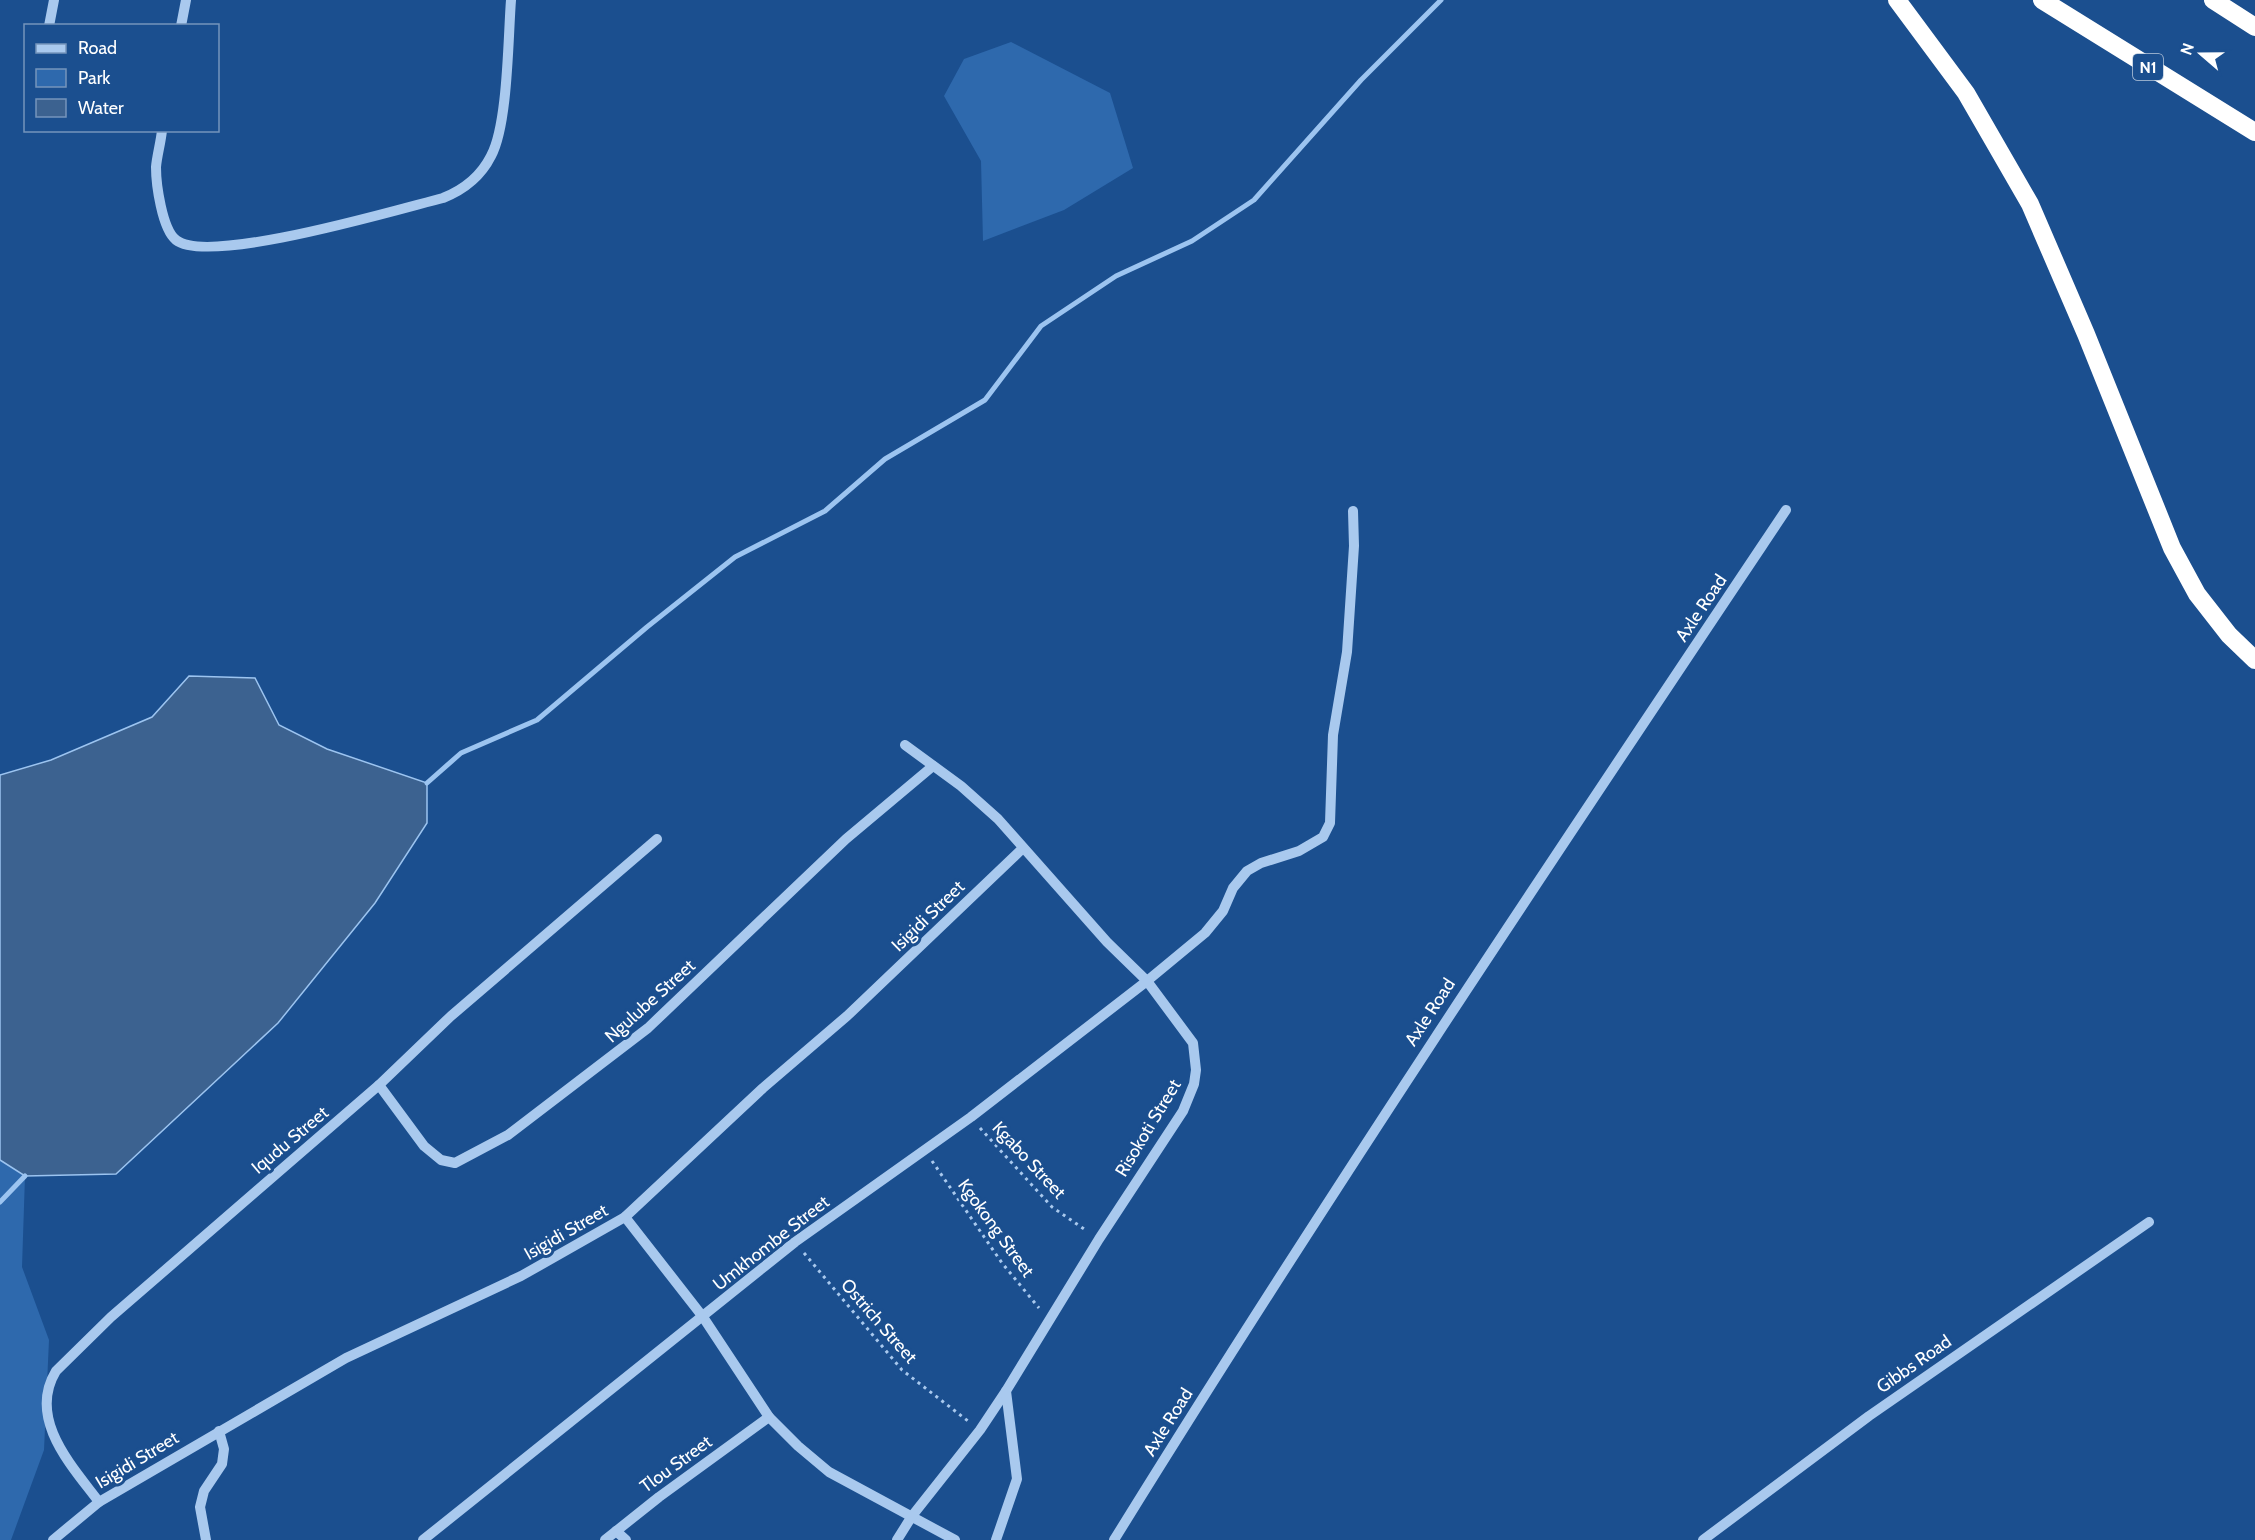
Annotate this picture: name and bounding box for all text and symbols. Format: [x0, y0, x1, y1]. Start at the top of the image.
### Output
legend [24, 24, 219, 132]
north arrow [2171, 24, 2231, 84]
text: Road [78, 37, 117, 59]
text: N [2177, 40, 2198, 58]
road number: N1 [2133, 54, 2163, 80]
text: Park [78, 67, 111, 89]
text: Water [78, 97, 124, 119]
street label: Axle Road [1671, 570, 1731, 646]
street label: Isigidi Street [887, 876, 969, 956]
street label: Ngulube Street [600, 955, 700, 1047]
street label: Axle Road [1400, 974, 1460, 1050]
street label: Risokoti Street [1110, 1075, 1186, 1181]
street label: Iqudu Street [247, 1102, 333, 1178]
street label: Kgabo Street [988, 1117, 1070, 1203]
street label: Kgokong Street [953, 1175, 1039, 1281]
street label: Umkhombe Street [708, 1191, 834, 1295]
street label: Isigidi Street [520, 1199, 612, 1265]
street label: Ostrich Street [836, 1274, 922, 1368]
street label: Gibbs Road [1872, 1330, 1956, 1398]
street label: Axle Road [1139, 1384, 1197, 1460]
street label: Isigidi Street [92, 1427, 182, 1493]
street label: Tlou Street [636, 1431, 716, 1497]

